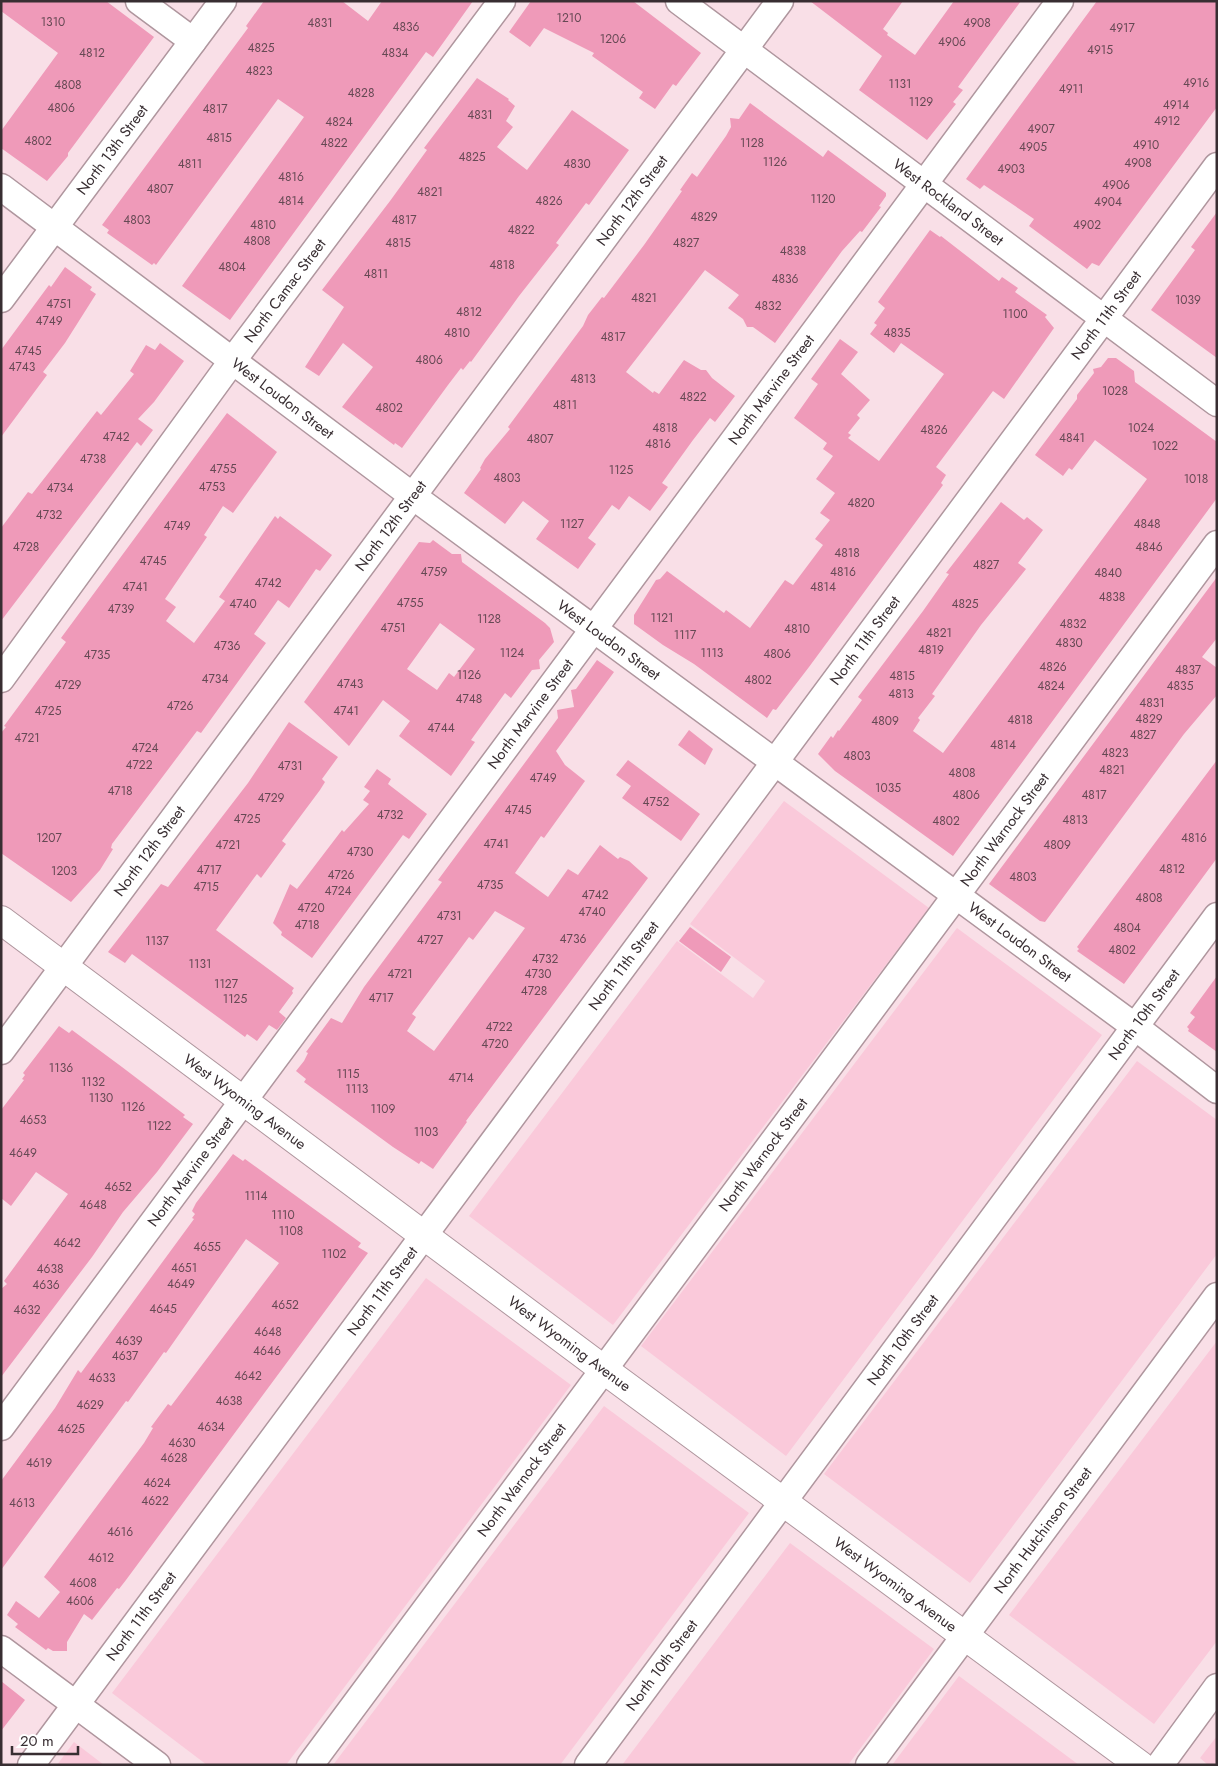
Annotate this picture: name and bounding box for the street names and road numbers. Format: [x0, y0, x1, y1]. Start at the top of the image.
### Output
street label: North 13th Street [71, 100, 153, 200]
street label: North 12th Street [591, 150, 673, 251]
street label: West Rockland Street [888, 153, 1009, 251]
street label: North Camac Street [239, 234, 331, 347]
street label: North 11th Street [1066, 266, 1147, 365]
street label: North Marvine Street [723, 330, 820, 449]
street label: West Loudon Street [227, 352, 339, 444]
street label: North 12th Street [350, 475, 432, 576]
street label: North 11th Street [824, 591, 906, 690]
street label: West Loudon Street [552, 595, 665, 686]
street label: North Marvine Street [482, 654, 579, 774]
street label: North Warnock Street [955, 768, 1055, 891]
street label: North 12th Street [108, 801, 191, 901]
street label: West Loudon Street [963, 897, 1076, 988]
street label: North 11th Street [583, 916, 665, 1015]
street label: North 10th Street [1103, 964, 1185, 1065]
street label: West Wyoming Avenue [179, 1049, 311, 1155]
street label: North Warnock Street [714, 1093, 813, 1216]
street label: North Marvine Street [142, 1112, 239, 1231]
street label: North 11th Street [342, 1242, 423, 1340]
street label: North 10th Street [862, 1289, 944, 1390]
street label: West Wyoming Avenue [503, 1291, 636, 1397]
street label: North Warnock Street [472, 1418, 572, 1542]
street label: North Hutchinson Street [989, 1462, 1098, 1598]
street label: West Wyoming Avenue [829, 1532, 962, 1637]
street label: North 11th Street [101, 1567, 182, 1666]
street label: North 10th Street [621, 1615, 703, 1716]

